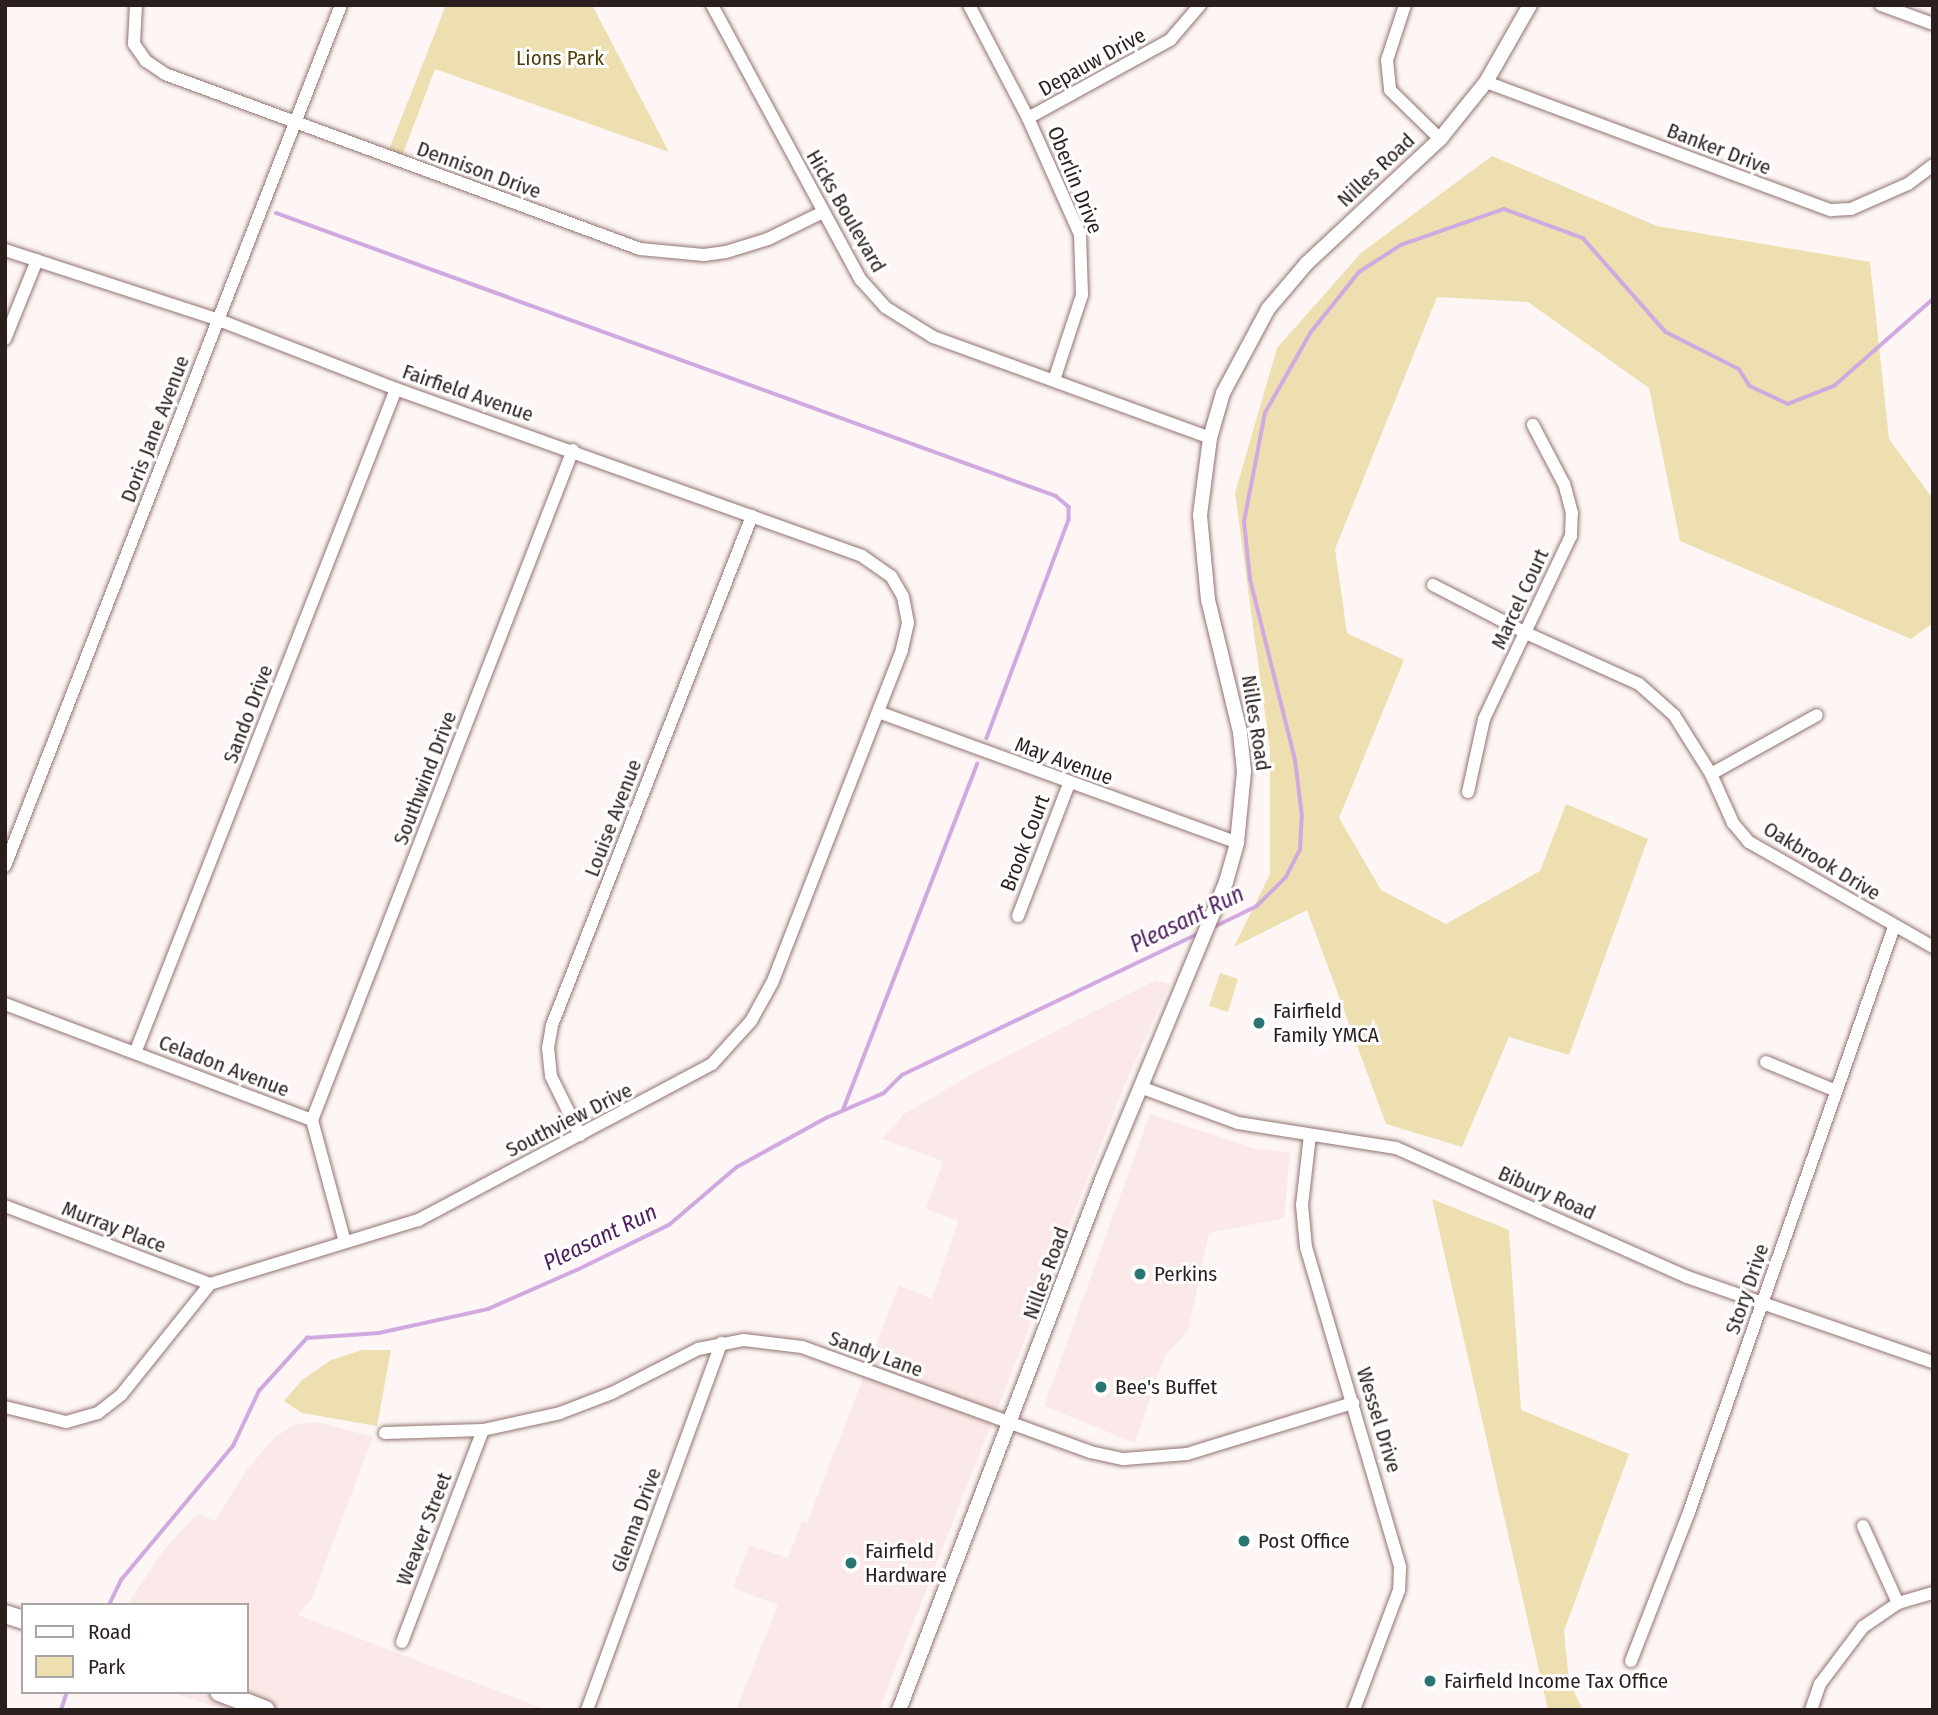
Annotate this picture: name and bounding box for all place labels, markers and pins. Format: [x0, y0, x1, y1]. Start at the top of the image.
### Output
place label: Fairfield Family YMCA [1273, 998, 1379, 1048]
marker: Fairfield Family YMCA [1251, 1015, 1267, 1031]
place label: Perkins [1154, 1261, 1217, 1287]
marker: Perkins [1132, 1266, 1148, 1282]
place label: Bee's Buffet [1115, 1374, 1217, 1400]
marker: Bee's Buffet [1093, 1379, 1109, 1395]
place label: Post Office [1258, 1528, 1350, 1554]
marker: Post Office [1236, 1533, 1252, 1549]
place label: Fairfield Hardware [865, 1538, 947, 1588]
marker: Fairfield Hardware [843, 1555, 859, 1571]
place label: Fairfield Income Tax Office [1444, 1668, 1668, 1694]
marker: Fairfield Income Tax Office [1422, 1673, 1438, 1689]

